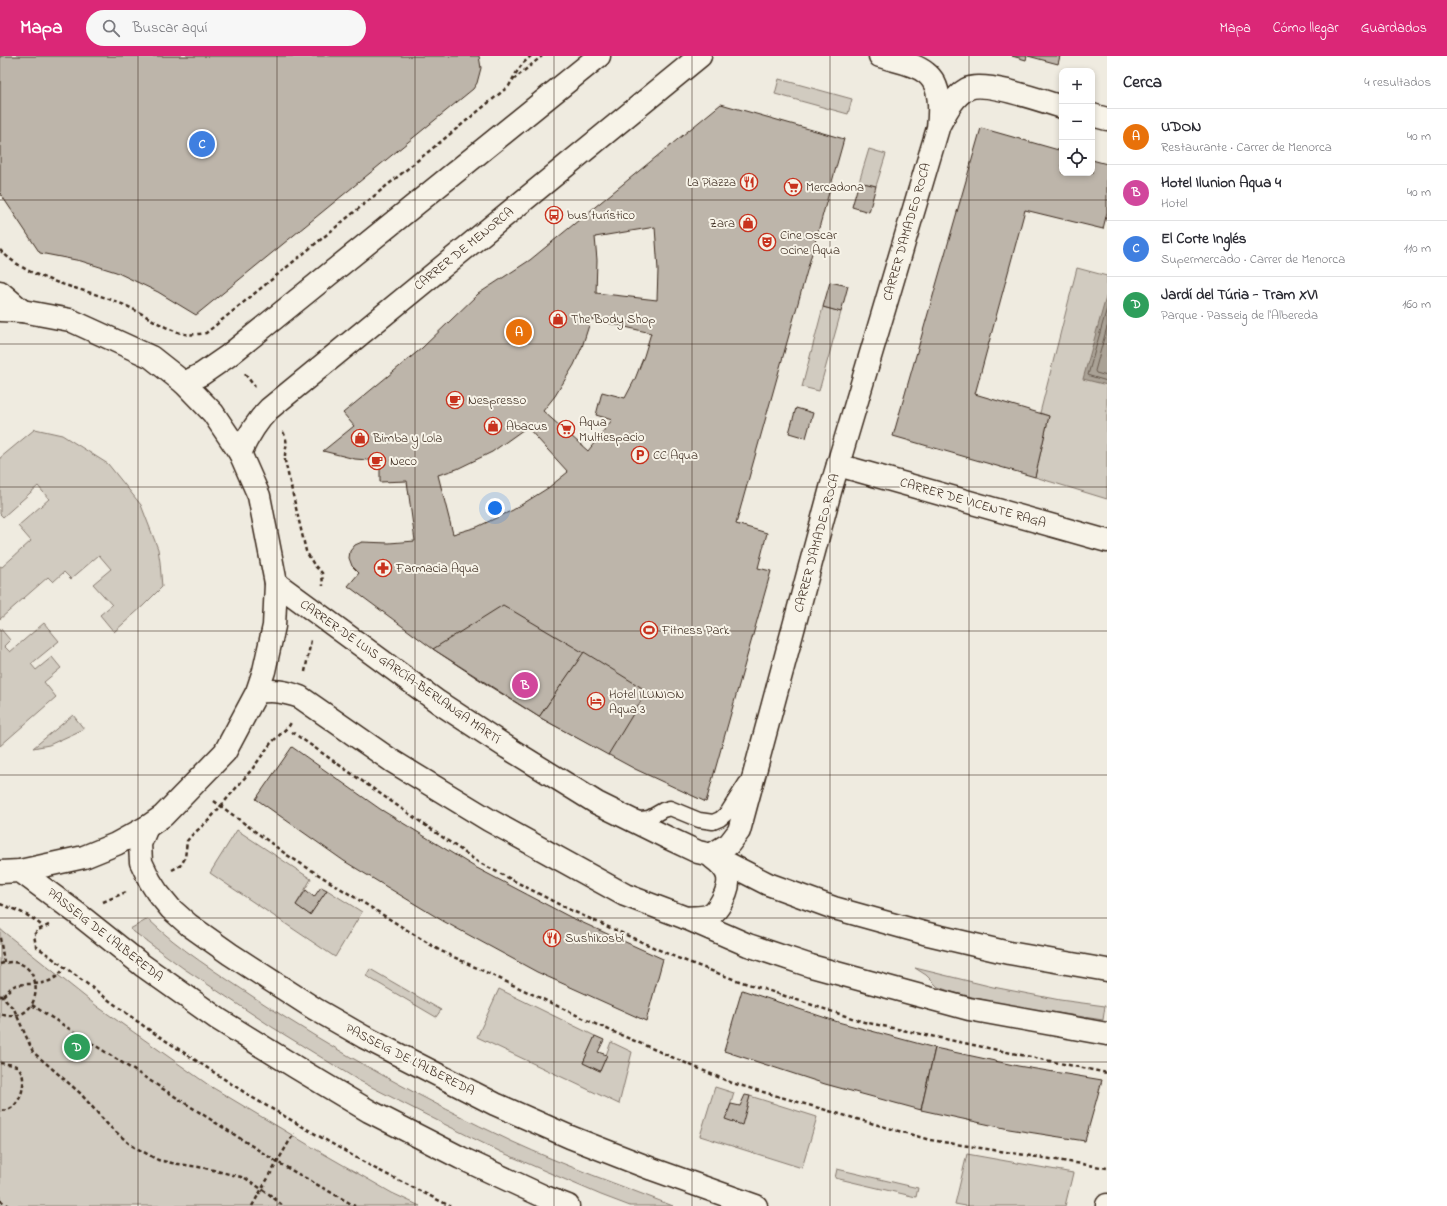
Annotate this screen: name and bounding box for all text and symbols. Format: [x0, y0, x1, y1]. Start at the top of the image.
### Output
search box [86, 10, 366, 46]
text: Mapa [20, 15, 62, 42]
icon: search [100, 17, 122, 39]
text: Buscar aquí [132, 17, 207, 39]
text: Mapa [1220, 18, 1251, 39]
text: Cómo llegar [1273, 18, 1339, 39]
text: Guardados [1361, 18, 1427, 39]
map controls [1059, 68, 1095, 176]
button: + [1059, 68, 1095, 104]
text: Cerca [1123, 70, 1162, 95]
text: 4 resultados [1364, 73, 1431, 92]
button: − [1059, 104, 1095, 140]
text: UDON [1161, 116, 1201, 138]
text: A [1132, 127, 1140, 146]
text: 40 m [1407, 127, 1431, 146]
pin: C [189, 129, 215, 159]
text: Restaurante · Carrer de Menorca [1161, 138, 1332, 157]
button: locate [1059, 140, 1095, 176]
street label: CARRER D'AMADEO ROCA [878, 161, 936, 303]
restaurant icon: La Piazza [739, 172, 759, 192]
text: Hotel Ilunion Aqua 4 [1161, 172, 1281, 194]
place label: La Piazza [687, 173, 736, 192]
supermarket icon: Mercadona [783, 177, 803, 197]
place label: Mercadona [806, 178, 864, 197]
text: B [1132, 183, 1140, 202]
text: 40 m [1407, 183, 1431, 202]
text: Hotel [1161, 194, 1188, 213]
street label: CARRER DE MENORCA [410, 203, 518, 295]
bus stop icon: bus turístico [544, 205, 564, 225]
place label: bus turístico [567, 206, 635, 225]
shop icon: Zara [738, 213, 758, 233]
place label: Zara [710, 214, 735, 233]
place label: Cine Oscar Ocine Aqua [780, 226, 840, 260]
text: El Corte Inglés [1161, 228, 1247, 250]
theatre icon: Cine Oscar Ocine Aqua [757, 232, 777, 252]
text: C [1132, 239, 1140, 258]
text: 110 m [1404, 239, 1431, 258]
text: Supermercado · Carrer de Menorca [1161, 250, 1345, 269]
text: Jardí del Túria - Tram XVI [1161, 284, 1318, 306]
text: D [1131, 295, 1141, 314]
text: 160 m [1402, 295, 1431, 314]
text: Parque · Passeig de l'Albereda [1161, 306, 1318, 325]
shop icon: The Body Shop [548, 309, 568, 329]
place label: The Body Shop [571, 310, 655, 330]
pin: A [506, 317, 532, 347]
cafe icon: Nespresso [445, 390, 465, 410]
place label: Nespresso [468, 391, 526, 410]
place label: Aqua Multiespacio [579, 413, 645, 447]
shop icon: Abacus [483, 416, 503, 436]
place label: Abacus [506, 417, 548, 436]
supermarket icon: Aqua Multiespacio [556, 419, 576, 439]
shop icon: Bimba y Lola [350, 428, 370, 448]
place label: Bimba y Lola [372, 429, 442, 449]
parking icon: CC Aqua [630, 445, 650, 465]
place label: CC Aqua [653, 446, 698, 465]
cafe icon: Neco [367, 451, 387, 471]
place label: Neco [390, 452, 417, 471]
street label: CARRER D'AMADEO ROCA [789, 472, 845, 614]
street label: CARRER DE VICENTE RAGA [898, 473, 1048, 533]
your location [485, 498, 505, 518]
pharmacy icon: Farmacia Aqua [373, 558, 393, 578]
place label: Farmacia Aqua [395, 559, 479, 578]
street label: CARRER DE LUIS GARCÍA-BERLANGA MARTÍ [296, 595, 504, 749]
sports icon: Fitness Park [639, 620, 659, 640]
place label: Fitness Park [661, 621, 730, 640]
pin: B [512, 670, 538, 700]
place label: Hotel ILUNION Aqua 3 [609, 685, 684, 719]
hotel icon: Hotel ILUNION Aqua 3 [586, 691, 606, 711]
street label: PASSEIG DE L'ALBEREDA [43, 884, 167, 986]
restaurant icon: Sushikosbi [542, 928, 562, 948]
place label: Sushikosbi [565, 929, 624, 948]
street label: PASSEIG DE L'ALBEREDA [342, 1019, 478, 1101]
pin: D [64, 1032, 90, 1062]

